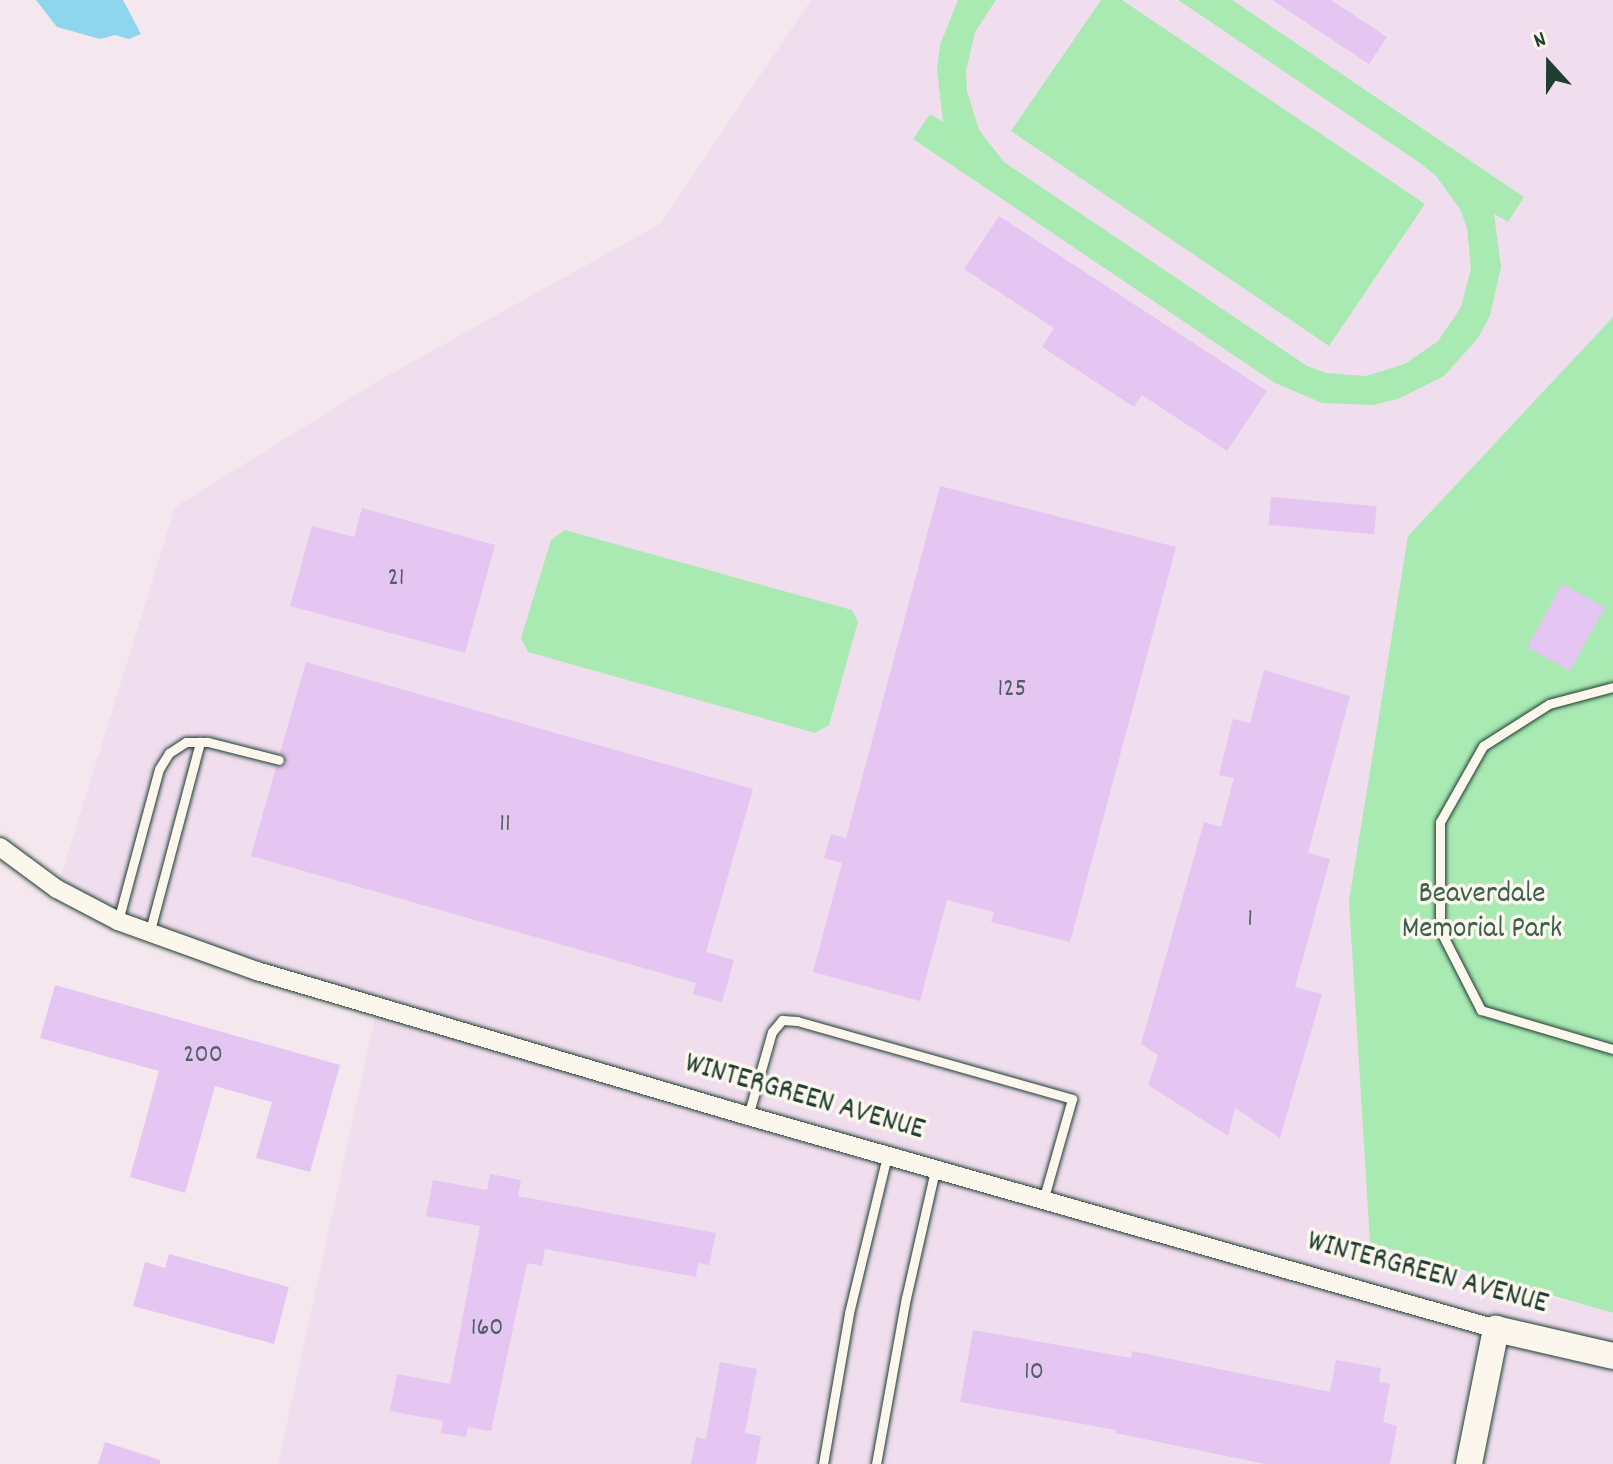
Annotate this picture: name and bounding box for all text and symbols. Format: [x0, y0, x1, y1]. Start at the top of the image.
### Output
north arrow [1509, 24, 1589, 104]
text: N [1530, 25, 1551, 58]
house number: 21 [387, 563, 405, 595]
house number: 125 [997, 674, 1027, 706]
house number: 11 [499, 809, 511, 841]
park label: Beaverdale Memorial Park [1402, 878, 1562, 948]
house number: 1 [1247, 904, 1253, 936]
house number: 200 [183, 1040, 223, 1072]
street label: WINTERGREEN AVENUE [680, 1048, 928, 1150]
street label: WINTERGREEN AVENUE [1303, 1226, 1551, 1324]
house number: 160 [471, 1313, 503, 1345]
house number: 10 [1024, 1357, 1044, 1389]

